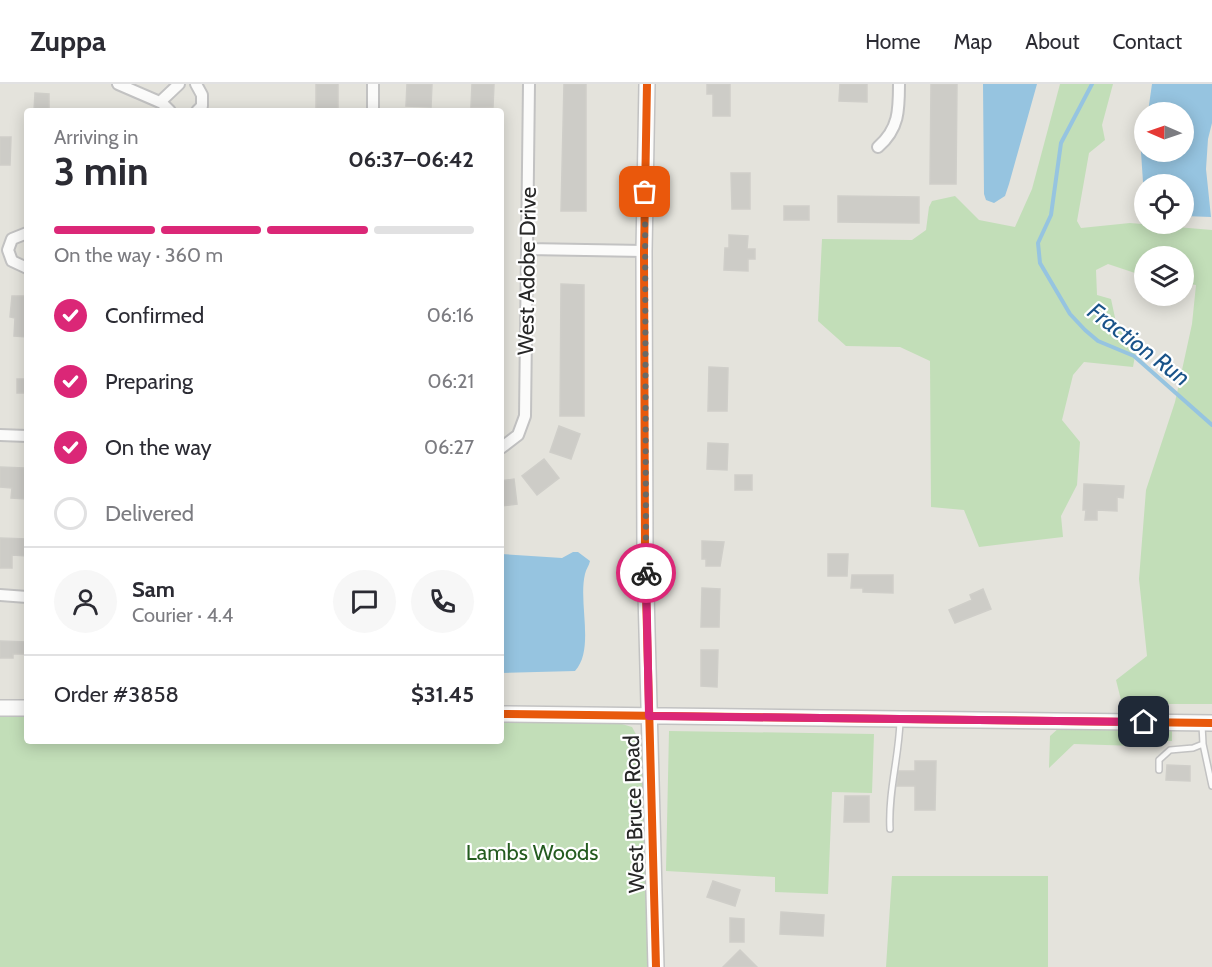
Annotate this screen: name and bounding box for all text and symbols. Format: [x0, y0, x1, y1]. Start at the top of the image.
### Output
text: Zuppa [30, 24, 106, 58]
text: Home [865, 29, 921, 54]
text: Map [954, 29, 992, 54]
text: About [1025, 29, 1079, 54]
text: Contact [1112, 29, 1182, 54]
north arrow [1134, 102, 1194, 162]
map controls [1134, 102, 1194, 306]
text: Arriving in [54, 125, 138, 149]
text: 06:37–06:42 [348, 146, 474, 173]
text: 3 min [54, 147, 149, 195]
pin [619, 166, 670, 217]
button: locate [1134, 174, 1194, 234]
icon: bag [628, 175, 661, 208]
street label: West Adobe Drive [512, 187, 542, 355]
text: On the way · 360 m [54, 243, 223, 267]
button: layers [1134, 246, 1194, 306]
water label: Fraction Run [1082, 296, 1196, 392]
icon: check [54, 299, 87, 332]
text: Confirmed [105, 302, 204, 329]
text: 06:16 [427, 303, 474, 327]
icon: check [54, 365, 87, 398]
text: Preparing [105, 368, 193, 395]
text: 06:21 [428, 369, 474, 393]
icon: check [54, 431, 87, 464]
text: On the way [105, 434, 212, 461]
text: 06:27 [424, 435, 474, 459]
text: Delivered [105, 500, 194, 527]
courier [616, 543, 676, 603]
icon: bike [630, 557, 663, 590]
button: person [54, 570, 117, 633]
button: chat [333, 570, 396, 633]
button: phone [411, 570, 474, 633]
text: Sam [132, 576, 175, 603]
text: Courier · 4.4 [132, 603, 233, 627]
text: Order #3858 [54, 681, 179, 708]
text: $31.45 [411, 681, 474, 708]
pin [1118, 696, 1169, 747]
icon: home [1127, 705, 1160, 738]
street label: West Bruce Road [618, 735, 650, 893]
park label: Lambs Woods [466, 839, 598, 866]

